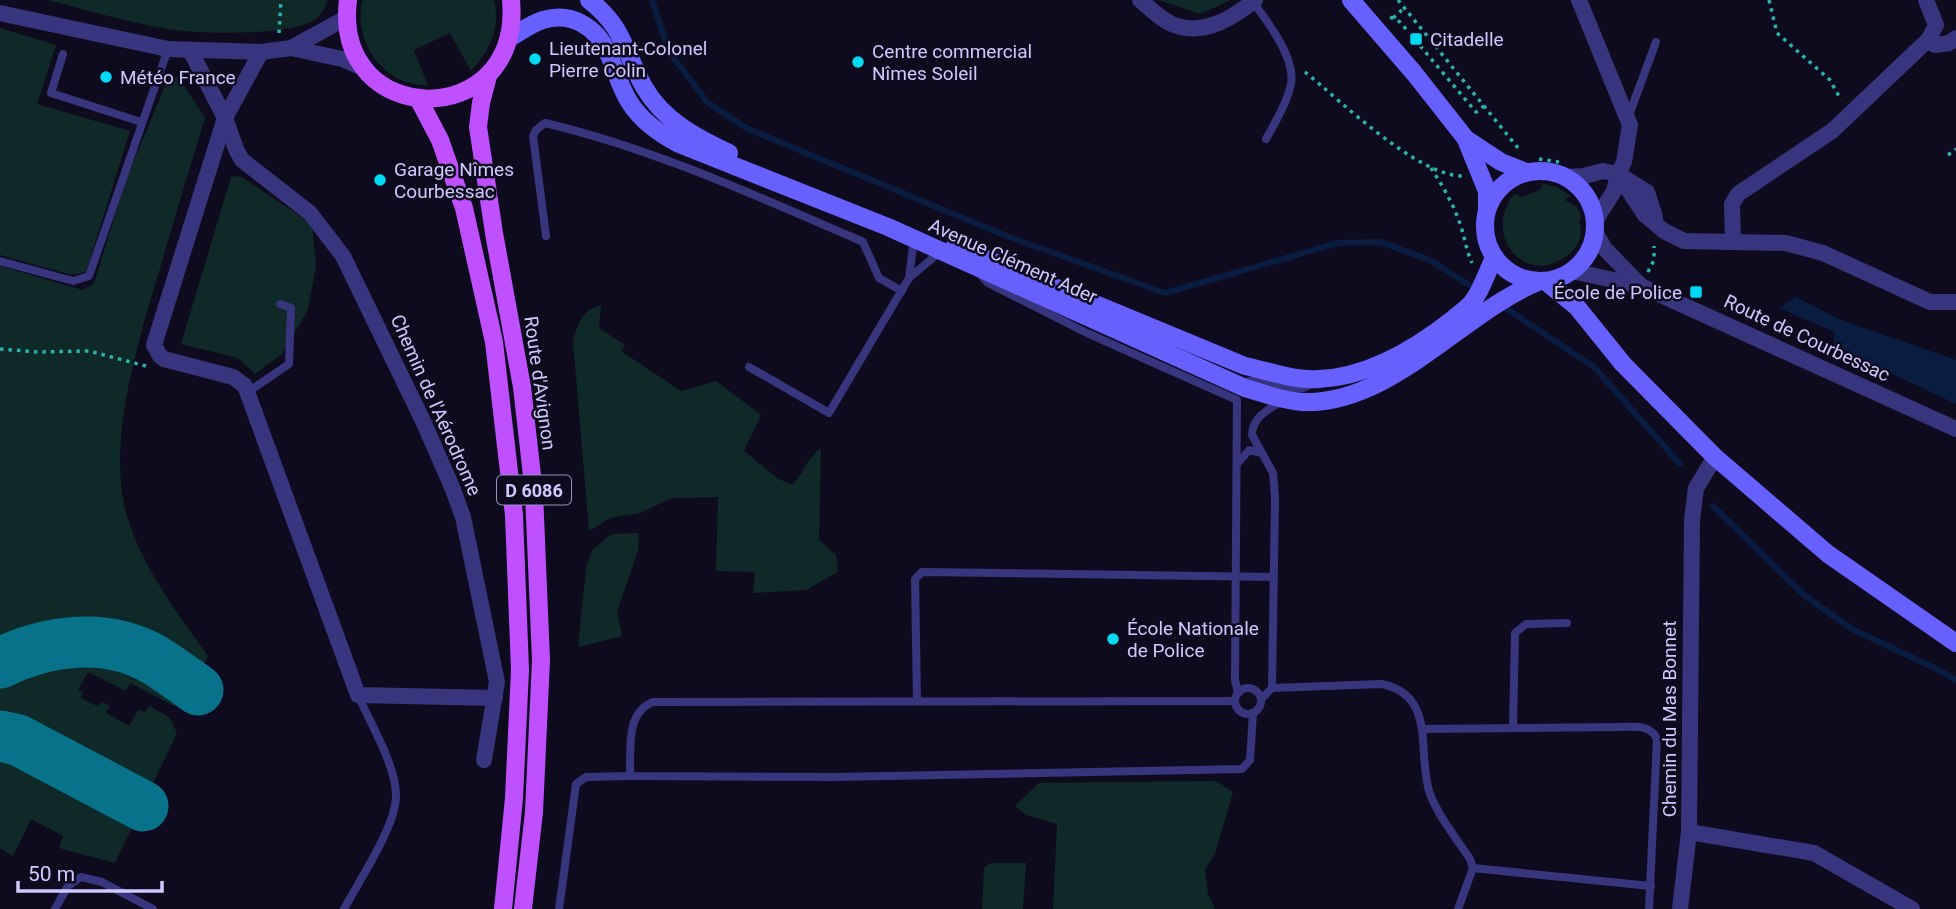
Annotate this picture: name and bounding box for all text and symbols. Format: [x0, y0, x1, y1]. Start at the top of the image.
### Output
place label: Citadelle [1430, 28, 1504, 51]
marker: Citadelle [1408, 31, 1424, 47]
place label: Lieutenant-Colonel Pierre Colin [549, 37, 707, 82]
place label: Centre commercial Nîmes Soleil [872, 40, 1032, 85]
marker: Lieutenant-Colonel Pierre Colin [527, 51, 543, 67]
marker: Centre commercial Nîmes Soleil [850, 54, 866, 70]
place label: Météo France [120, 66, 236, 89]
marker: Météo France [98, 69, 114, 85]
place label: Garage Nîmes Courbessac [394, 158, 514, 203]
marker: Garage Nîmes Courbessac [372, 172, 388, 188]
street label: Avenue Clément Ader [925, 214, 1101, 309]
place label: École de Police [1554, 281, 1682, 304]
marker: École de Police [1688, 284, 1704, 300]
street label: Route de Courbessac [1720, 289, 1894, 387]
street label: Chemin de l'Aérodrome [386, 311, 486, 499]
street label: Route d'Avignon [519, 314, 561, 452]
road number: D 6086 [497, 476, 571, 504]
place label: École Nationale de Police [1127, 617, 1259, 662]
street label: Chemin du Mas Bonnet [1658, 621, 1681, 817]
marker: École Nationale de Police [1105, 631, 1121, 647]
scale bar [18, 850, 161, 894]
text: 50 m [28, 862, 75, 886]

